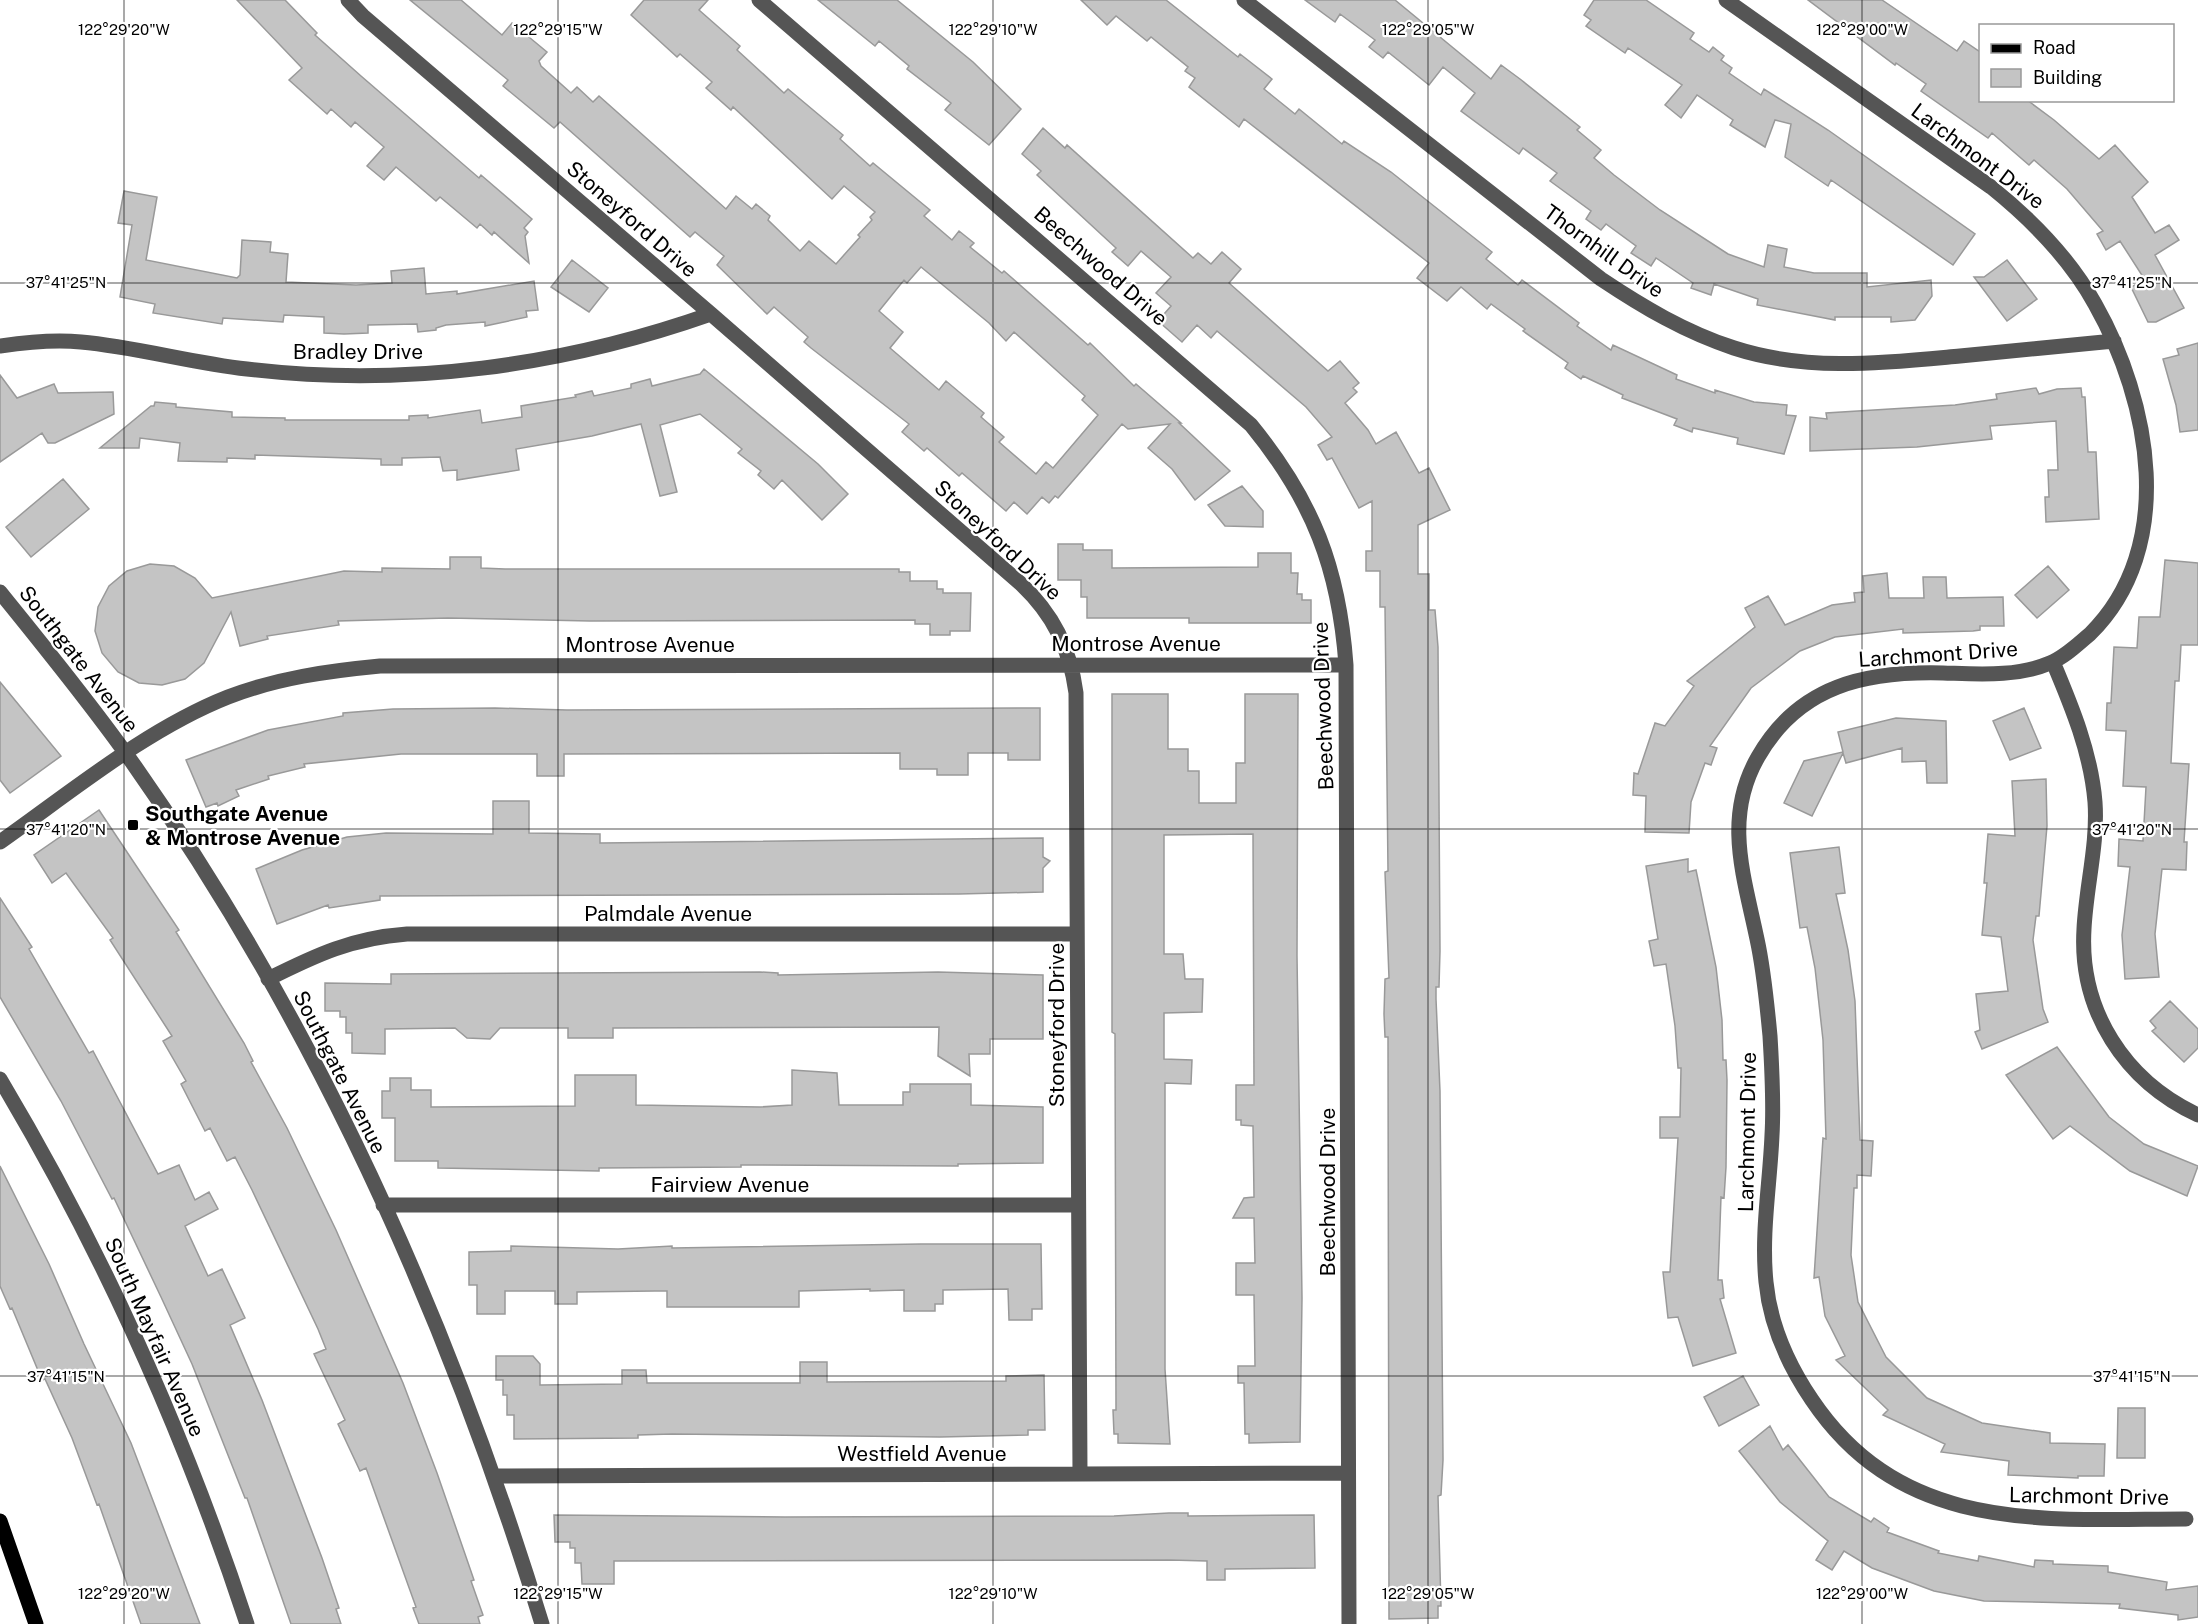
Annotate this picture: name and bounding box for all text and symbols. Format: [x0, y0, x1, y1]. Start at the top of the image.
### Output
text: 122°29'20"W [78, 21, 170, 38]
text: 122°29'15"W [513, 21, 603, 38]
text: 122°29'10"W [949, 21, 1037, 38]
text: 122°29'05"W [1382, 21, 1474, 38]
text: 122°29'00"W [1816, 21, 1908, 38]
legend [1979, 24, 2174, 102]
text: Road [2033, 37, 2076, 58]
text: Building [2033, 67, 2102, 88]
street label: Larchmont Drive [1907, 98, 2049, 214]
street label: Stoneyford Drive [562, 156, 702, 282]
street label: Thornhill Drive [1539, 199, 1669, 303]
street label: Beechwood Drive [1029, 201, 1173, 331]
text: 37°41'25"N [26, 274, 106, 291]
text: 37°41'25"N [2092, 274, 2172, 291]
street label: Bradley Drive [293, 339, 423, 364]
street label: Stoneyford Drive [929, 475, 1067, 605]
street label: Southgate Avenue [14, 581, 144, 737]
street label: Beechwood Drive [1308, 621, 1338, 791]
street label: Montrose Avenue [1051, 631, 1221, 656]
street label: Montrose Avenue [565, 632, 735, 657]
street label: Larchmont Drive [1857, 636, 2019, 672]
place label: Southgate Avenue & Montrose Avenue [145, 801, 340, 850]
marker: Southgate Avenue & Montrose Avenue [126, 818, 140, 832]
text: 37°41'20"N [26, 821, 106, 838]
text: 37°41'20"N [2092, 821, 2172, 838]
street label: Palmdale Avenue [584, 901, 752, 926]
street label: Stoneyford Drive [1044, 943, 1069, 1107]
street label: Southgate Avenue [288, 987, 392, 1157]
street label: Larchmont Drive [1733, 1052, 1761, 1212]
street label: Beechwood Drive [1315, 1108, 1340, 1276]
street label: Fairview Avenue [651, 1172, 809, 1197]
street label: South Mayfair Avenue [100, 1233, 210, 1441]
text: 37°41'15"N [27, 1368, 105, 1385]
text: 37°41'15"N [2093, 1368, 2171, 1385]
street label: Westfield Avenue [837, 1441, 1007, 1466]
street label: Larchmont Drive [2009, 1482, 2169, 1510]
text: 122°29'20"W [78, 1585, 170, 1602]
text: 122°29'15"W [513, 1585, 603, 1602]
text: 122°29'10"W [949, 1585, 1037, 1602]
text: 122°29'05"W [1382, 1585, 1474, 1602]
text: 122°29'00"W [1816, 1585, 1908, 1602]

